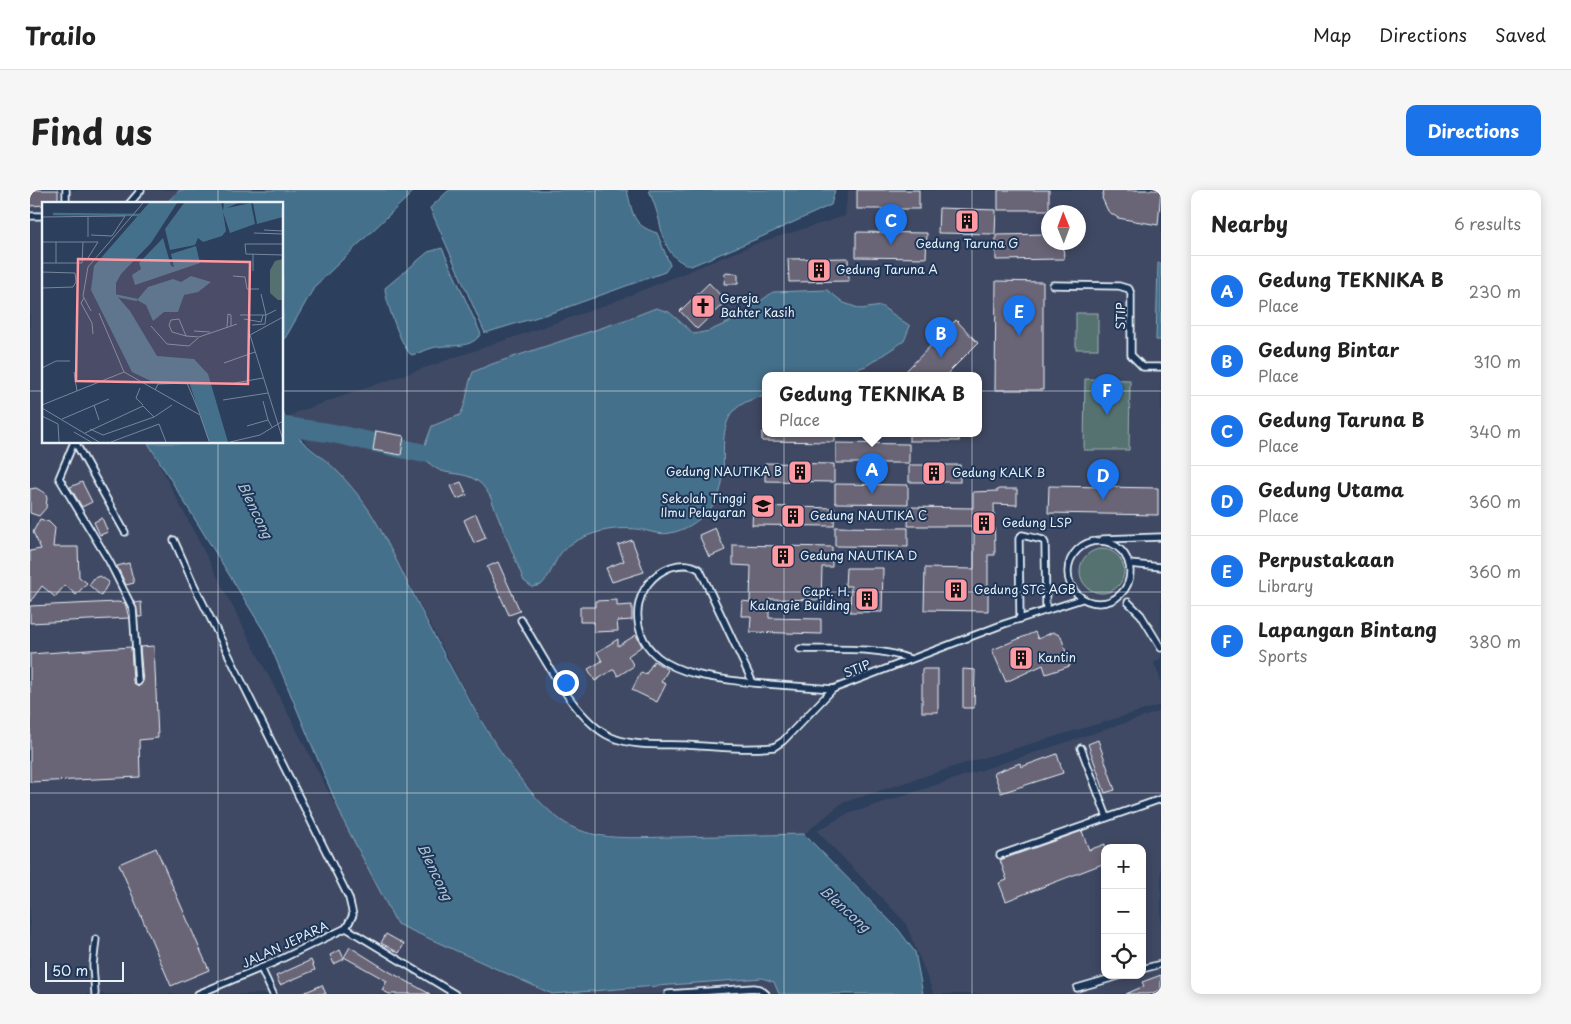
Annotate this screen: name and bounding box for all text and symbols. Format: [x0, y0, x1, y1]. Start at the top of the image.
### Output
text: Trailo [25, 17, 96, 53]
text: Map [1313, 21, 1351, 48]
text: Directions [1379, 21, 1467, 48]
text: Saved [1495, 21, 1546, 48]
text: Find us [30, 104, 152, 157]
button: Directions [1406, 105, 1541, 156]
inset map [42, 202, 284, 444]
pin: C [875, 204, 907, 245]
north arrow [1041, 205, 1086, 250]
text: Nearby [1211, 207, 1288, 239]
building icon: Gedung Taruna G [954, 208, 980, 234]
text: 6 results [1454, 211, 1521, 235]
place label: Gedung Taruna G [916, 234, 1018, 252]
building icon: Gedung Taruna A [806, 257, 832, 283]
place label: Gedung Taruna A [836, 260, 938, 278]
text: Gedung TEKNIKA B [1258, 265, 1444, 293]
text: A [1221, 279, 1233, 303]
text: 230 m [1469, 279, 1521, 303]
place label: Gereja Bahter Kasih [720, 289, 795, 321]
church icon: Gereja Bahter Kasih [690, 293, 716, 319]
text: Place [1258, 293, 1299, 317]
pin: E [1003, 295, 1035, 336]
street label: STIP [1111, 302, 1129, 330]
pin: B [925, 317, 957, 358]
text: Gedung Bintar [1258, 335, 1399, 363]
text: B [1222, 349, 1232, 373]
text: 310 m [1473, 349, 1521, 373]
text: Place [1258, 363, 1299, 387]
popup [762, 372, 982, 437]
pin: F [1091, 374, 1123, 415]
text: Gedung TEKNIKA B [779, 379, 965, 407]
text: Gedung Taruna B [1258, 405, 1425, 433]
text: Place [779, 407, 820, 431]
text: C [1221, 419, 1233, 443]
text: 340 m [1469, 419, 1521, 443]
text: Place [1258, 433, 1299, 457]
pin: A [856, 453, 888, 494]
building icon: Gedung NAUTIKA B [787, 459, 813, 485]
pin: D [1087, 459, 1119, 500]
building icon: Gedung KALK B [921, 460, 947, 486]
place label: Gedung NAUTIKA B [666, 462, 782, 480]
place label: Gedung KALK B [952, 463, 1045, 481]
text: Gedung Utama [1258, 475, 1404, 503]
water label: Blencong [233, 478, 279, 543]
place label: Sekolah Tinggi Ilmu Pelayaran [661, 489, 746, 521]
text: D [1221, 489, 1233, 513]
text: 360 m [1469, 489, 1521, 513]
school or university icon: Sekolah Tinggi Ilmu Pelayaran [750, 493, 776, 519]
building icon: Gedung NAUTIKA C [780, 503, 806, 529]
text: Place [1258, 503, 1299, 527]
place label: Gedung NAUTIKA C [810, 506, 927, 524]
building icon: Gedung LSP [971, 510, 997, 536]
place label: Gedung LSP [1002, 513, 1072, 531]
building icon: Gedung NAUTIKA D [770, 543, 796, 569]
text: Perpustakaan [1258, 545, 1394, 573]
place label: Gedung NAUTIKA D [800, 546, 917, 564]
text: E [1222, 559, 1232, 583]
text: 360 m [1469, 559, 1521, 583]
text: Library [1258, 573, 1313, 597]
building icon: Gedung STC AGB [943, 577, 969, 603]
place label: Gedung STC AGB [974, 580, 1076, 598]
place label: Capt. H. Kalangie Building [749, 582, 850, 614]
building icon: Capt. H. Kalangie Building [854, 586, 880, 612]
text: Lapangan Bintang [1258, 615, 1437, 643]
text: F [1222, 629, 1232, 653]
text: 380 m [1469, 629, 1521, 653]
text: Sports [1258, 643, 1307, 667]
building icon: Kantin [1008, 645, 1034, 671]
place label: Kantin [1038, 648, 1076, 666]
street label: STIP [841, 655, 873, 682]
your location [553, 670, 579, 696]
water label: Blencong [413, 840, 459, 905]
map controls [1101, 844, 1146, 979]
button: + [1101, 844, 1146, 889]
water label: Blencong [815, 880, 876, 938]
button: − [1101, 889, 1146, 934]
street label: JALAN JEPARA [238, 916, 331, 972]
button: locate [1101, 934, 1146, 979]
scale bar [45, 959, 124, 982]
text: 50 m [52, 960, 88, 981]

